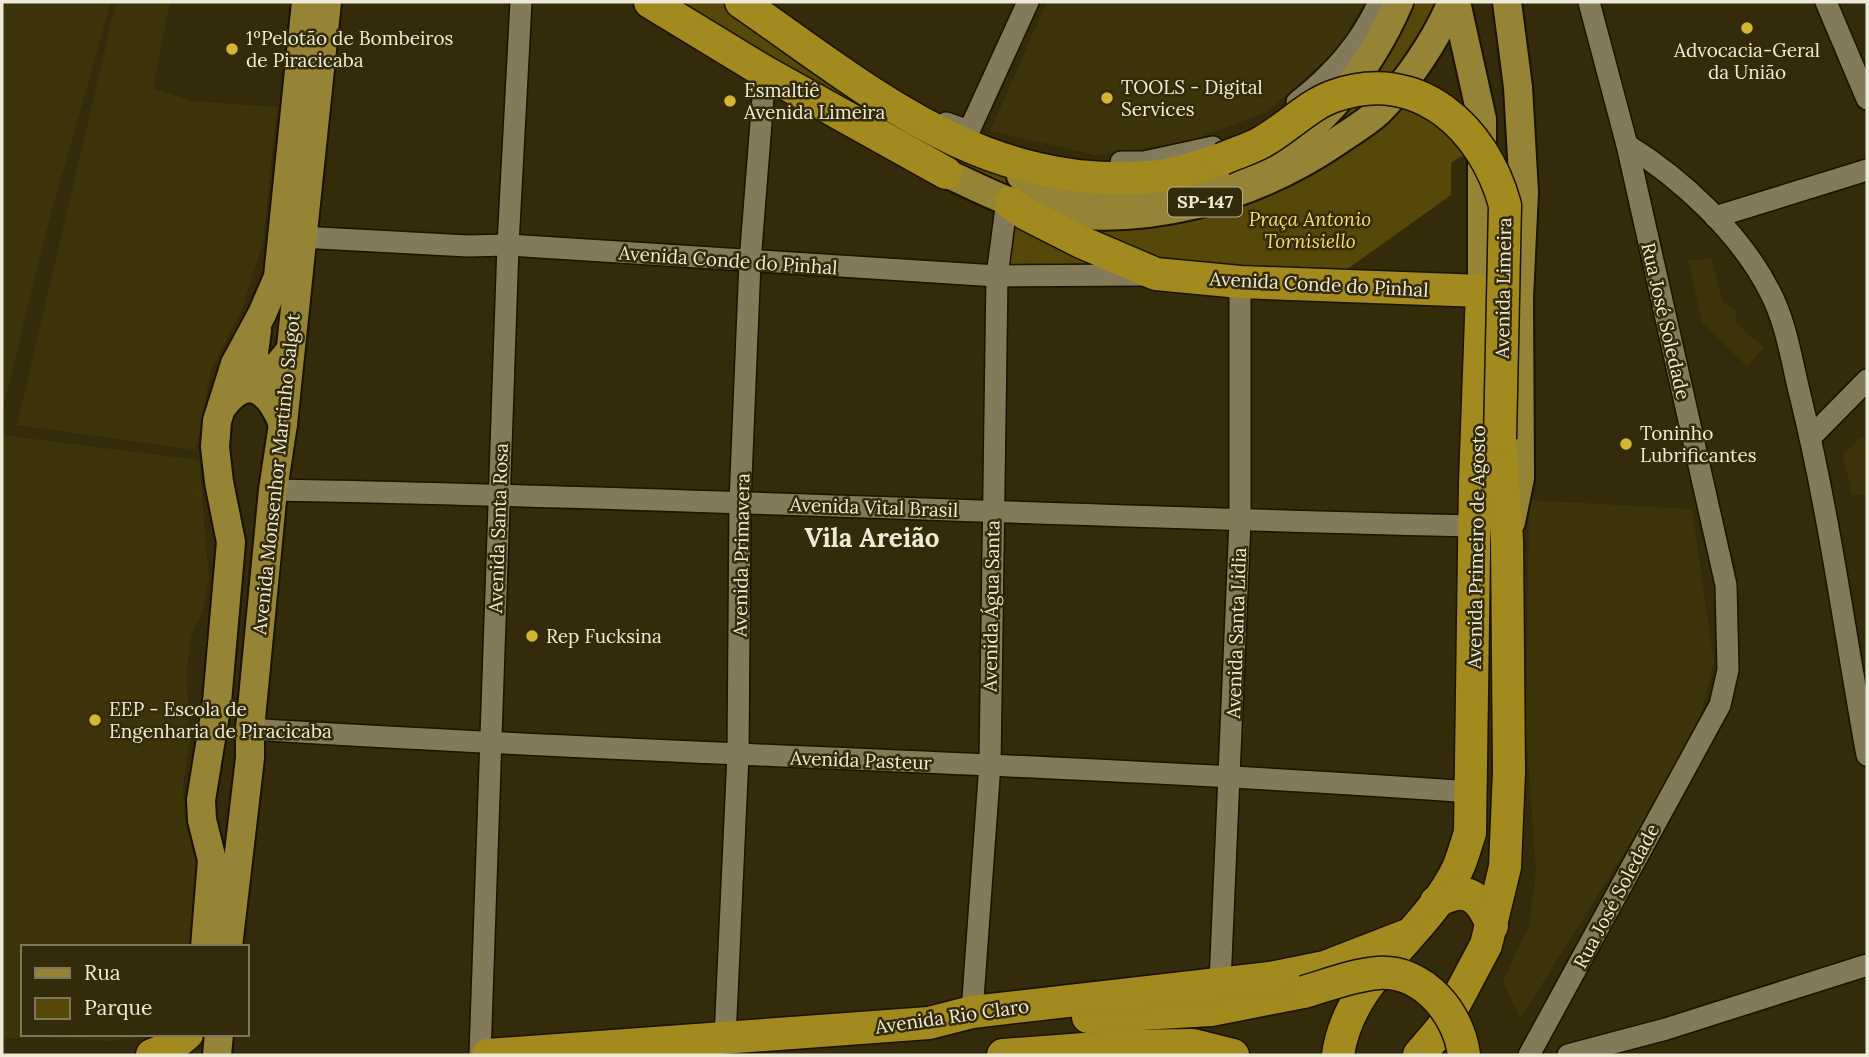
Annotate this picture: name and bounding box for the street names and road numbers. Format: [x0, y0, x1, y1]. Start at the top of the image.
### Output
road number: SP-147 [1168, 188, 1242, 216]
street label: Avenida Limeira [1490, 217, 1516, 360]
street label: Avenida Conde do Pinhal [617, 240, 838, 280]
street label: Rua José Soledade [1636, 240, 1696, 402]
street label: Avenida Conde do Pinhal [1208, 266, 1429, 302]
street label: Avenida Monsenhor Martinho Salgot [247, 312, 305, 637]
street label: Avenida Primeiro de Agosto [1462, 425, 1490, 670]
street label: Avenida Santa Rosa [483, 442, 513, 614]
street label: Avenida Primavera [728, 473, 754, 638]
street label: Avenida Vital Brasil [788, 492, 959, 522]
street label: Avenida Água Santa [977, 520, 1005, 693]
street label: Avenida Santa Lidia [1221, 547, 1251, 720]
street label: Avenida Pasteur [789, 746, 933, 774]
street label: Rua José Soledade [1568, 820, 1664, 972]
street label: Avenida Rio Claro [872, 993, 1031, 1039]

